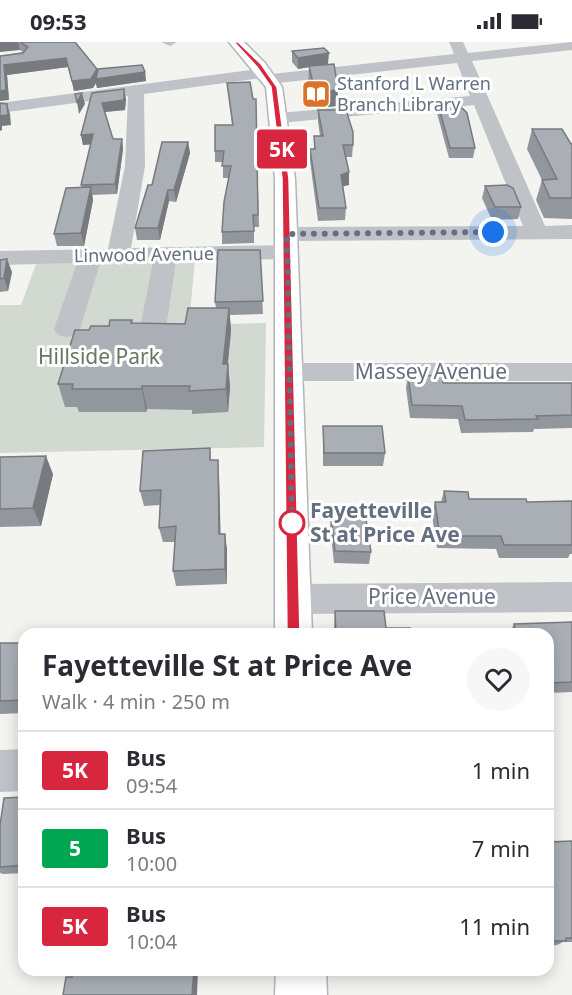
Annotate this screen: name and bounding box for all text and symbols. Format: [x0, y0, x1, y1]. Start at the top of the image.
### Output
text: 09:53 [30, 6, 87, 36]
place label: Stanford L Warren Branch Library [337, 71, 491, 116]
library icon: Stanford L Warren Branch Library [300, 78, 332, 110]
line badge: 5K [255, 130, 309, 168]
text: 5K [269, 135, 295, 163]
your location [478, 217, 508, 247]
street label: Linwood Avenue [74, 241, 214, 267]
park label: Hillside Park [38, 342, 161, 370]
street label: Massey Avenue [355, 357, 507, 385]
place label: Fayetteville St at Price Ave [310, 496, 460, 548]
marker: Fayetteville St at Price Ave [279, 510, 305, 536]
street label: Price Avenue [368, 582, 496, 610]
text: Fayetteville St at Price Ave [42, 646, 412, 684]
button: heart [467, 648, 530, 711]
text: Walk · 4 min · 250 m [42, 688, 230, 715]
text: Bus [126, 742, 166, 772]
text: 1 min [472, 755, 530, 785]
text: 5K [62, 756, 88, 784]
text: 09:54 [126, 772, 177, 799]
text: Bus [126, 820, 166, 850]
text: 7 min [472, 833, 530, 863]
text: 5 [69, 834, 81, 862]
text: 10:00 [126, 850, 177, 877]
text: Bus [126, 898, 166, 928]
text: 11 min [459, 911, 530, 941]
text: 5K [62, 912, 88, 940]
text: 10:04 [126, 928, 177, 955]

